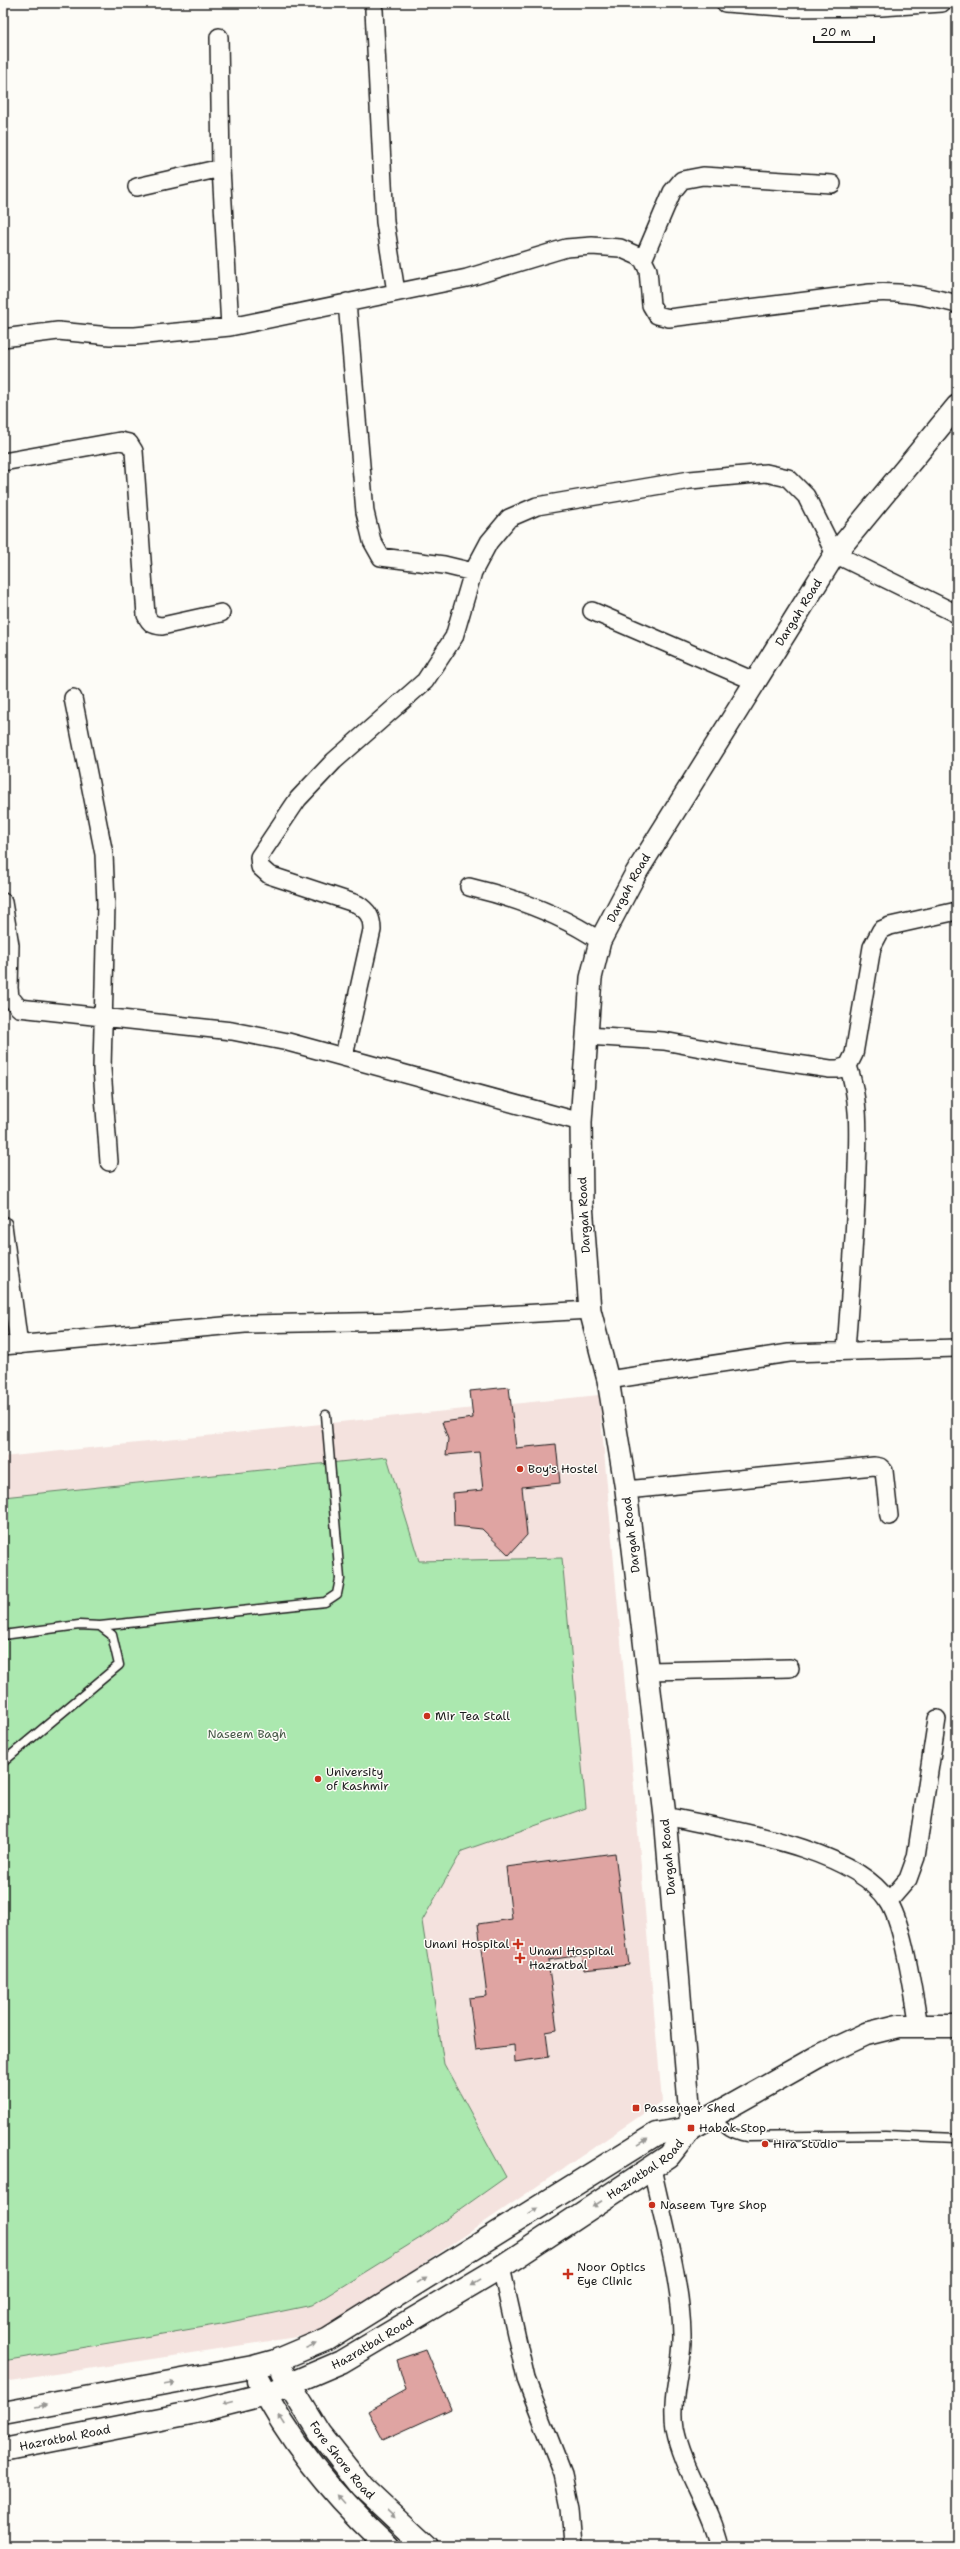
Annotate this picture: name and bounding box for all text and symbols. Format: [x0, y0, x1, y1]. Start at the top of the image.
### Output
scale bar [814, 18, 874, 44]
text: 20 m [820, 24, 851, 40]
street label: Dargah Road [772, 575, 826, 649]
street label: Dargah Road [603, 850, 654, 925]
street label: Dargah Road [574, 1176, 594, 1254]
place label: Boy's Hostel [528, 1461, 598, 1477]
marker: Boy's Hostel [515, 1464, 525, 1474]
street label: Dargah Road [618, 1496, 644, 1574]
place label: Mir Tea Stall [435, 1708, 510, 1724]
marker: Mir Tea Stall [422, 1711, 432, 1721]
park label: Naseem Bagh [207, 1726, 287, 1742]
place label: University of Kashmir [326, 1764, 389, 1794]
marker: University of Kashmir [313, 1774, 323, 1784]
street label: Dargah Road [657, 1818, 679, 1896]
place label: Unani Hospital [424, 1936, 509, 1952]
marker: Unani Hospital [512, 1938, 524, 1950]
place label: Unani Hospital Hazratbal [529, 1943, 614, 1973]
marker: Unani Hospital Hazratbal [514, 1952, 526, 1964]
place label: Passenger Shed [644, 2100, 735, 2116]
marker: Passenger Shed [631, 2103, 641, 2113]
place label: Habak Stop [699, 2120, 766, 2136]
marker: Habak Stop [686, 2123, 696, 2133]
street label: Hazratbal Road [603, 2136, 687, 2203]
place label: Hira Studio [773, 2136, 838, 2152]
one-way arrow [637, 2139, 649, 2146]
marker: Hira Studio [760, 2139, 770, 2149]
place label: Naseem Tyre Shop [660, 2197, 767, 2213]
one-way arrow [591, 2200, 602, 2208]
marker: Naseem Tyre Shop [647, 2200, 657, 2210]
one-way arrow [528, 2207, 538, 2215]
place label: Noor Optics Eye Clinic [577, 2259, 646, 2289]
marker: Noor Optics Eye Clinic [562, 2268, 574, 2280]
one-way arrow [417, 2276, 427, 2284]
one-way arrow [470, 2279, 482, 2286]
street label: Hazratbal Road [329, 2313, 417, 2373]
one-way arrow [305, 2343, 317, 2349]
one-way arrow [163, 2380, 176, 2386]
one-way arrow [221, 2401, 234, 2407]
one-way arrow [35, 2403, 48, 2409]
one-way arrow [278, 2414, 286, 2425]
street label: Fore Shore Road [306, 2418, 379, 2503]
street label: Hazratbal Road [18, 2421, 112, 2455]
one-way arrow [336, 2494, 345, 2504]
one-way arrow [386, 2509, 396, 2519]

